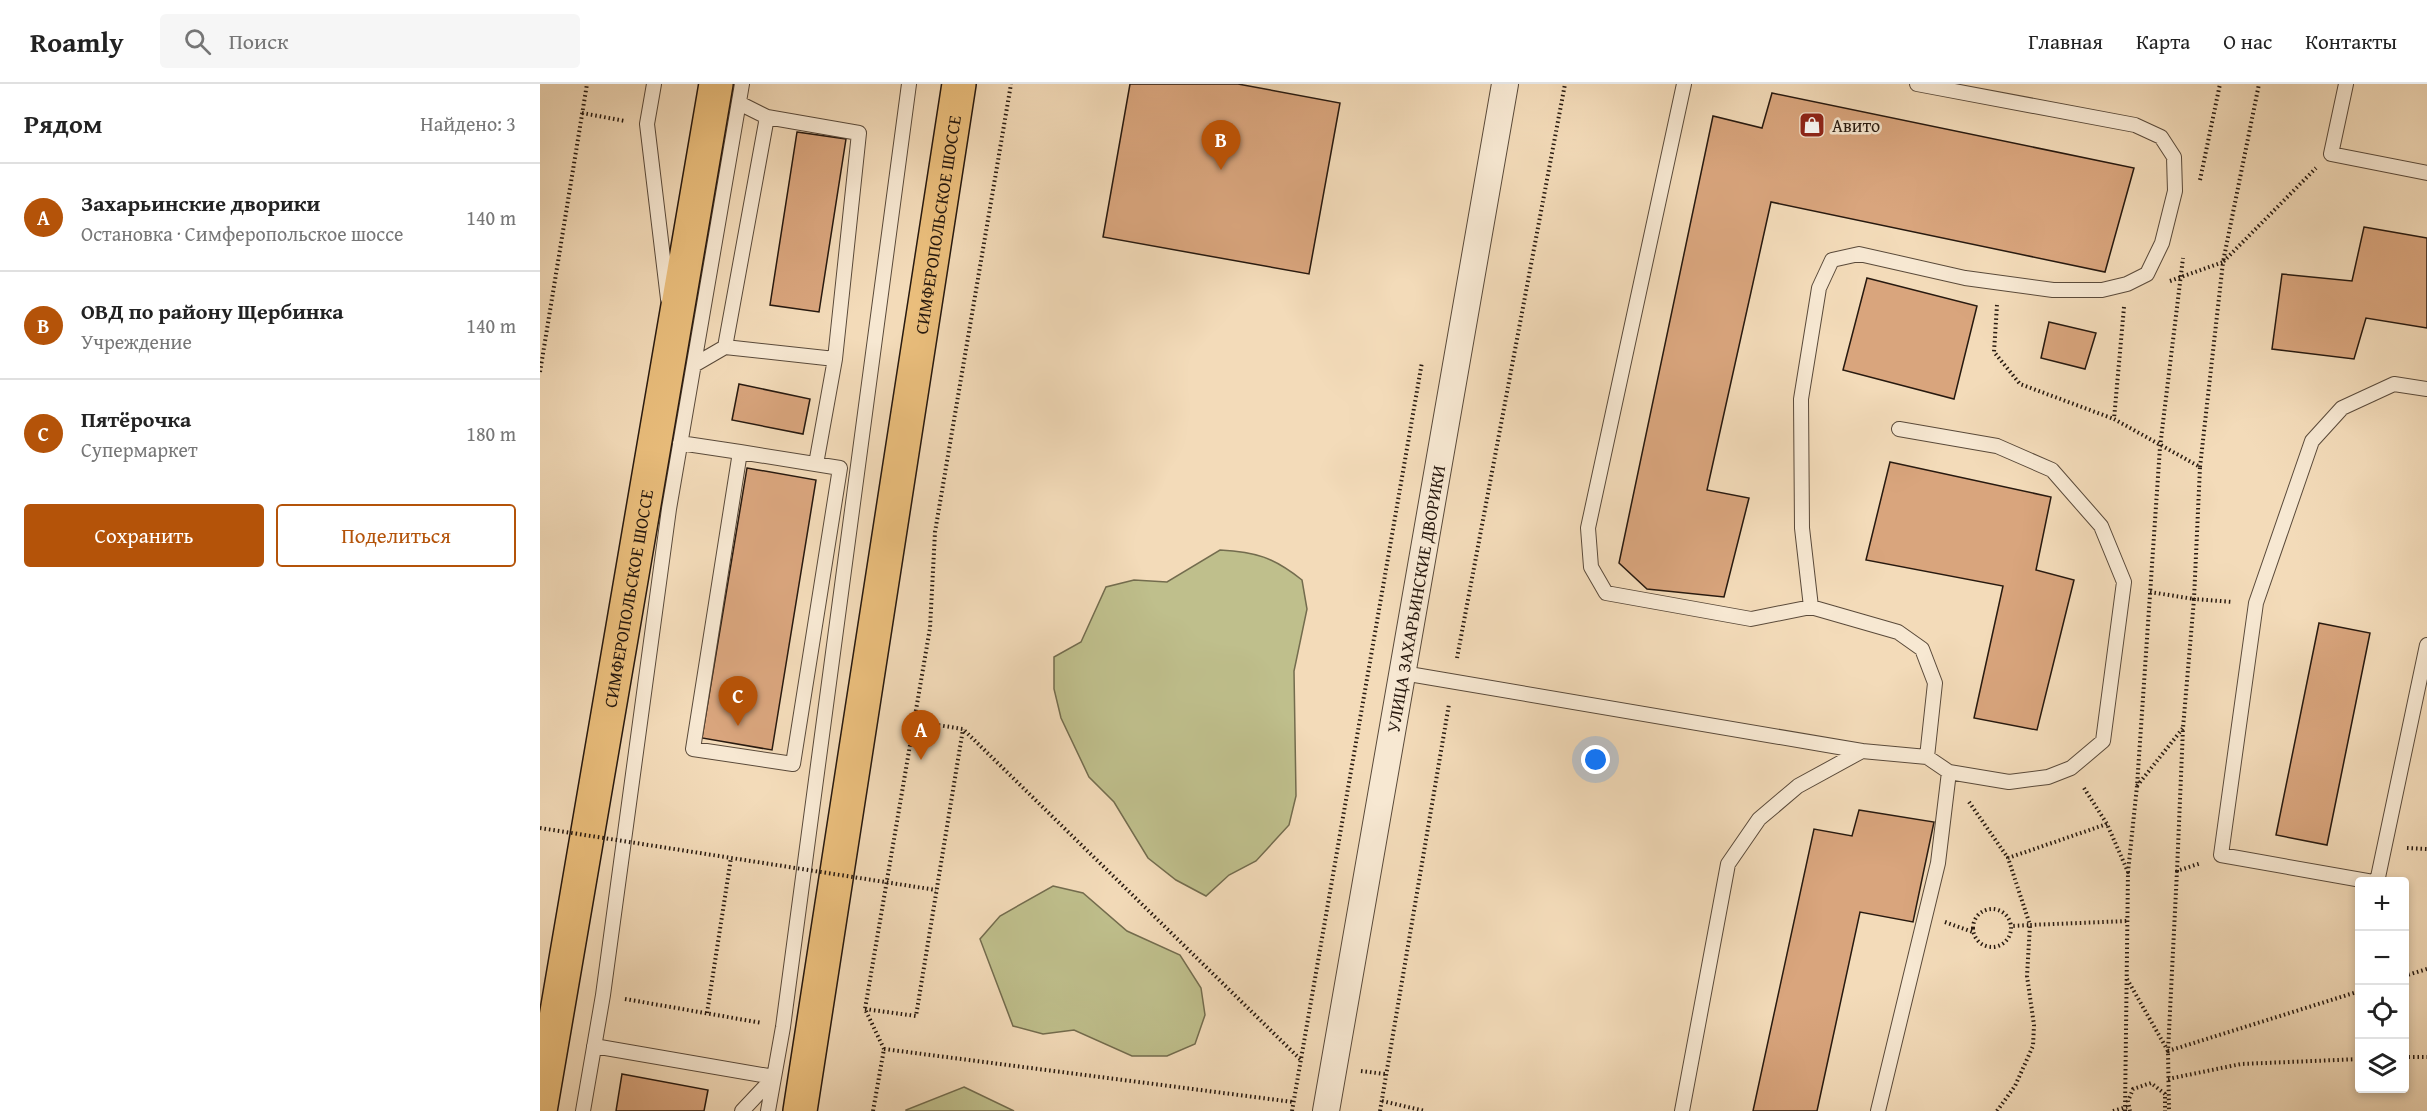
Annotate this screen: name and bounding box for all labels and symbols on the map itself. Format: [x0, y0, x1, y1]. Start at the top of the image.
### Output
shop icon: Авито [1797, 110, 1827, 140]
place label: Авито [1832, 112, 1880, 139]
street label: СИМФЕРОПОЛЬСКОЕ ШОССЕ [907, 113, 967, 336]
pin: B [1202, 120, 1240, 170]
street label: УЛИЦА ЗАХАРЬИНСКИЕ ДВОРИКИ [1379, 463, 1452, 735]
street label: СИМФЕРОПОЛЬСКОЕ ШОССЕ [596, 487, 660, 710]
pin: C [718, 676, 758, 726]
pin: A [902, 710, 940, 760]
your location [1581, 745, 1610, 774]

